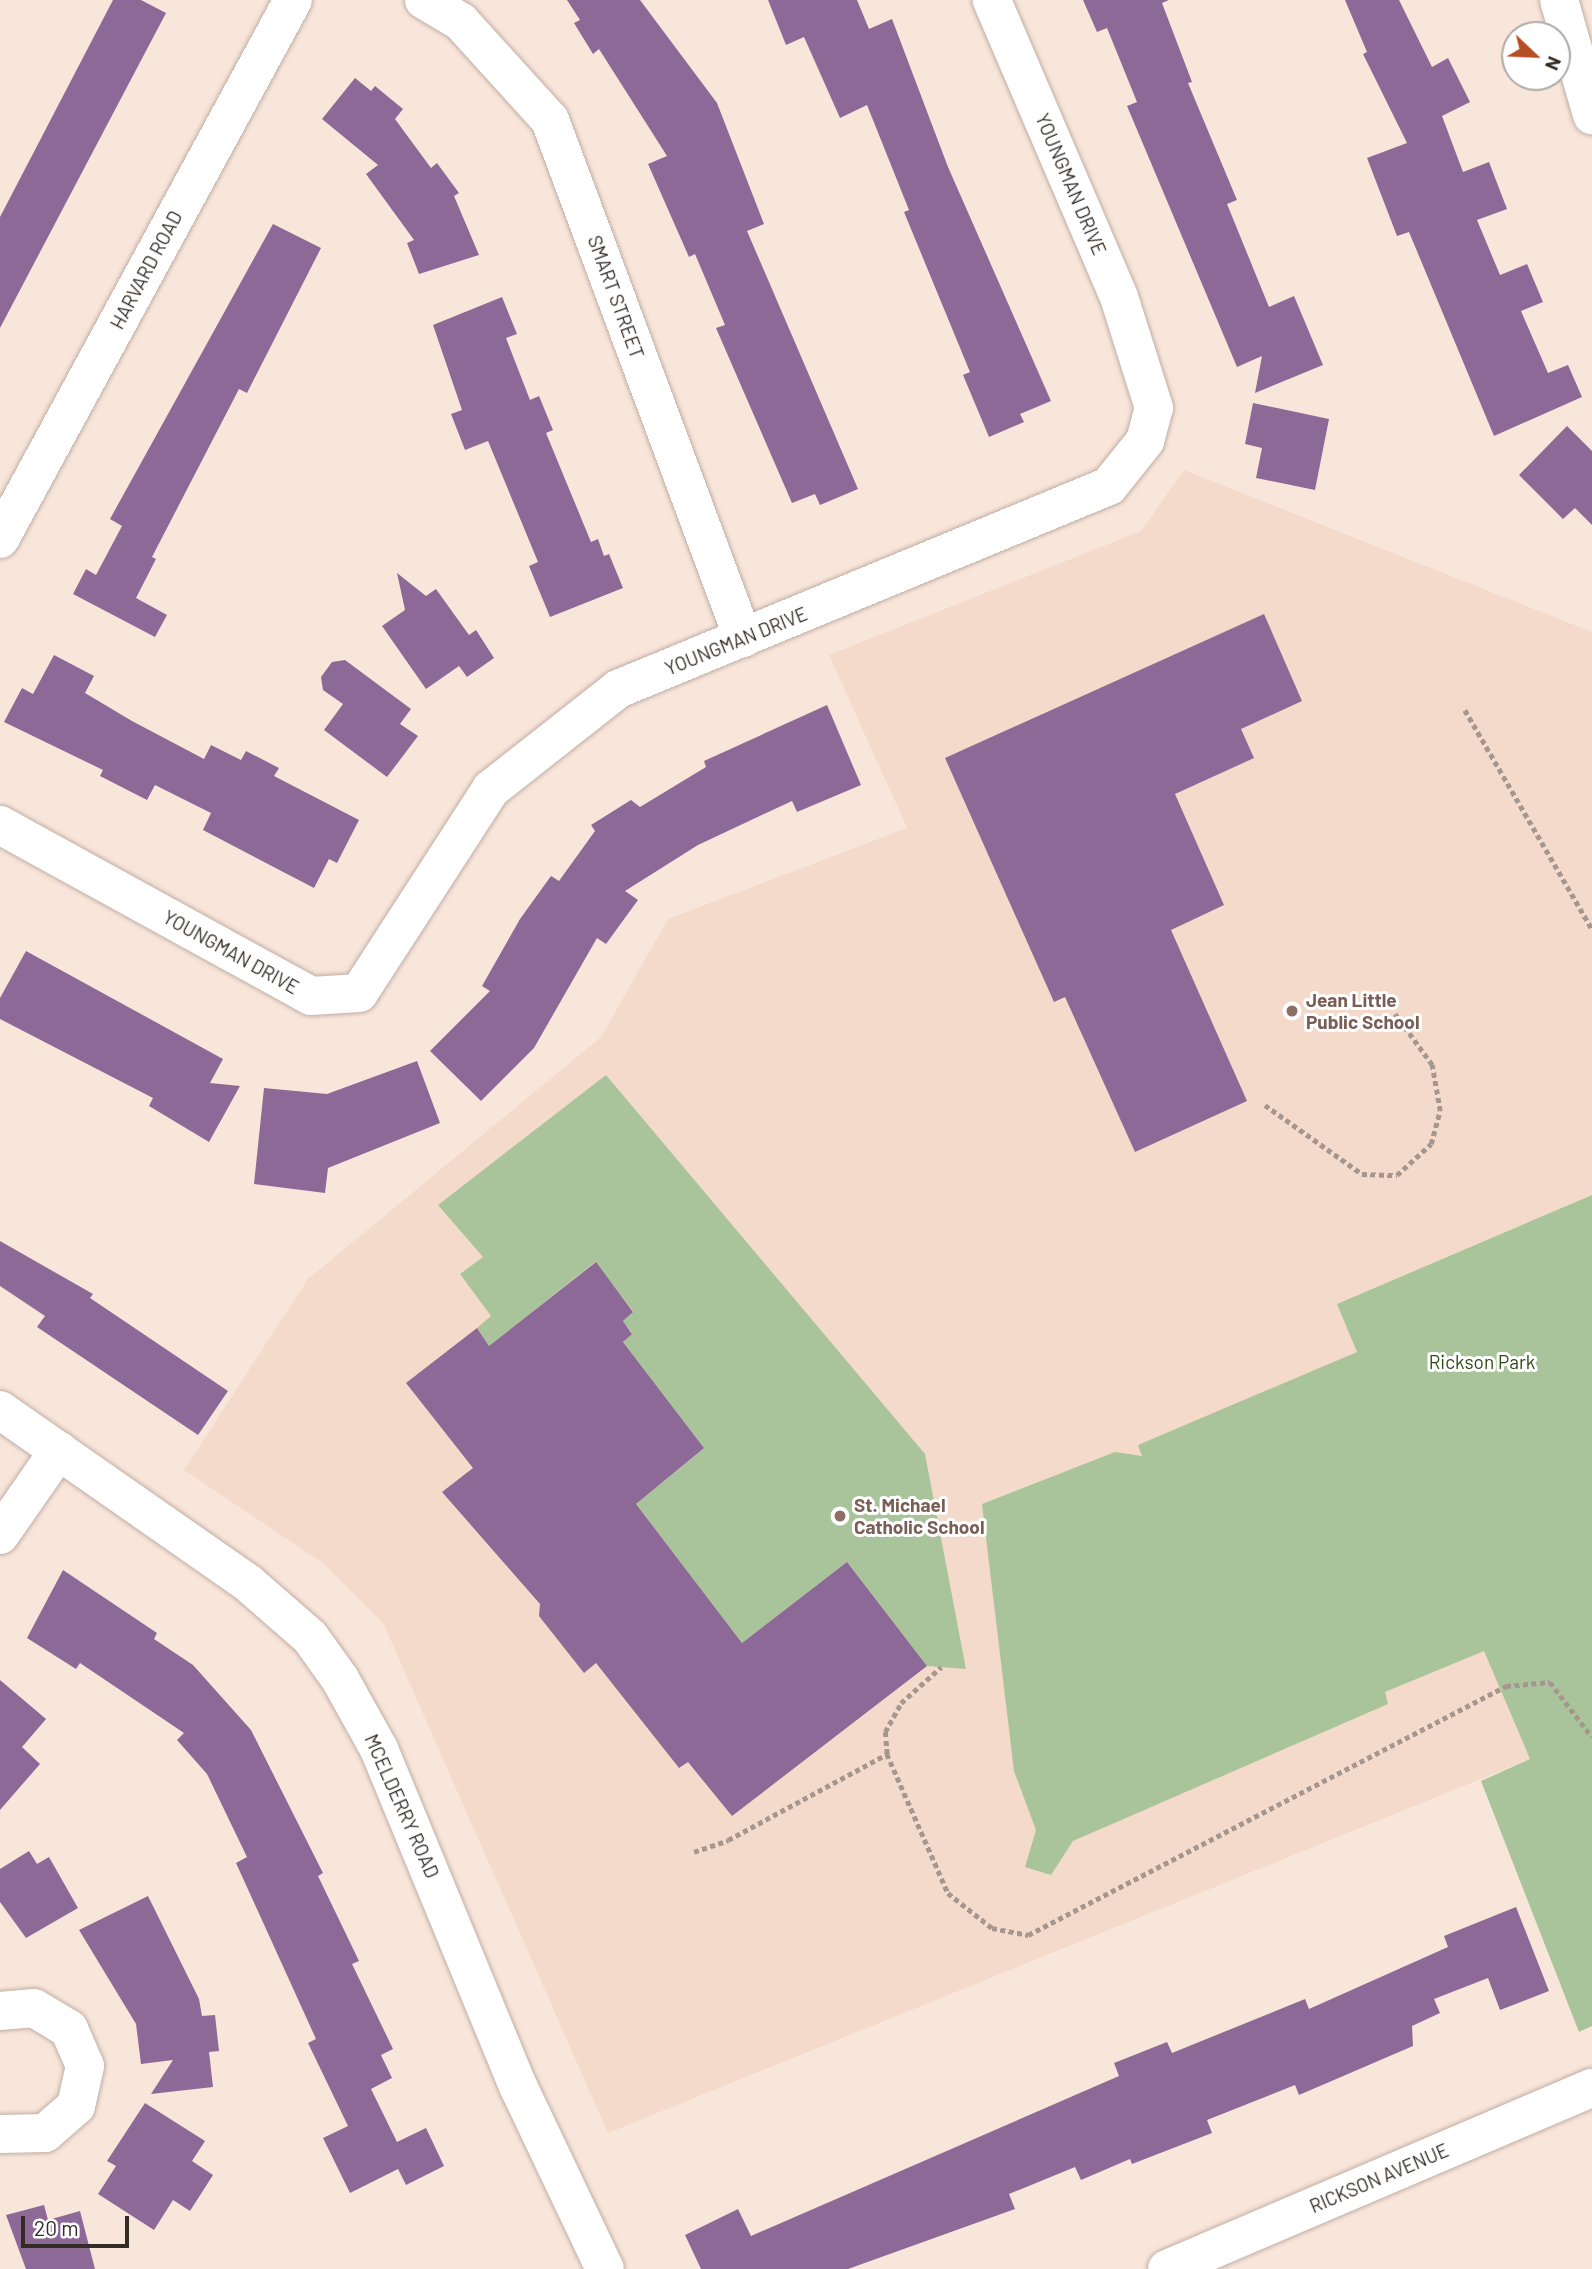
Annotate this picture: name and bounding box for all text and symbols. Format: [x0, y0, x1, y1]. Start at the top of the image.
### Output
north arrow [1501, 21, 1571, 91]
text: N [1541, 53, 1567, 74]
street label: YOUNGMAN DRIVE [1031, 110, 1111, 258]
street label: HARVARD ROAD [105, 207, 187, 333]
street label: SMART STREET [583, 232, 649, 362]
street label: YOUNGMAN DRIVE [662, 602, 810, 680]
street label: YOUNGMAN DRIVE [159, 905, 303, 999]
place label: Jean Little Public School [1306, 989, 1420, 1033]
marker: Jean Little Public School [1284, 1003, 1300, 1019]
park label: Rickson Park [1429, 1351, 1535, 1373]
place label: St. Michael Catholic School [854, 1494, 985, 1538]
marker: St. Michael Catholic School [832, 1508, 848, 1524]
street label: MCELDERRY ROAD [360, 1731, 444, 1881]
street label: RICKSON AVENUE [1306, 2138, 1452, 2218]
scale bar [24, 2202, 133, 2246]
text: 20 m [34, 2215, 79, 2240]

